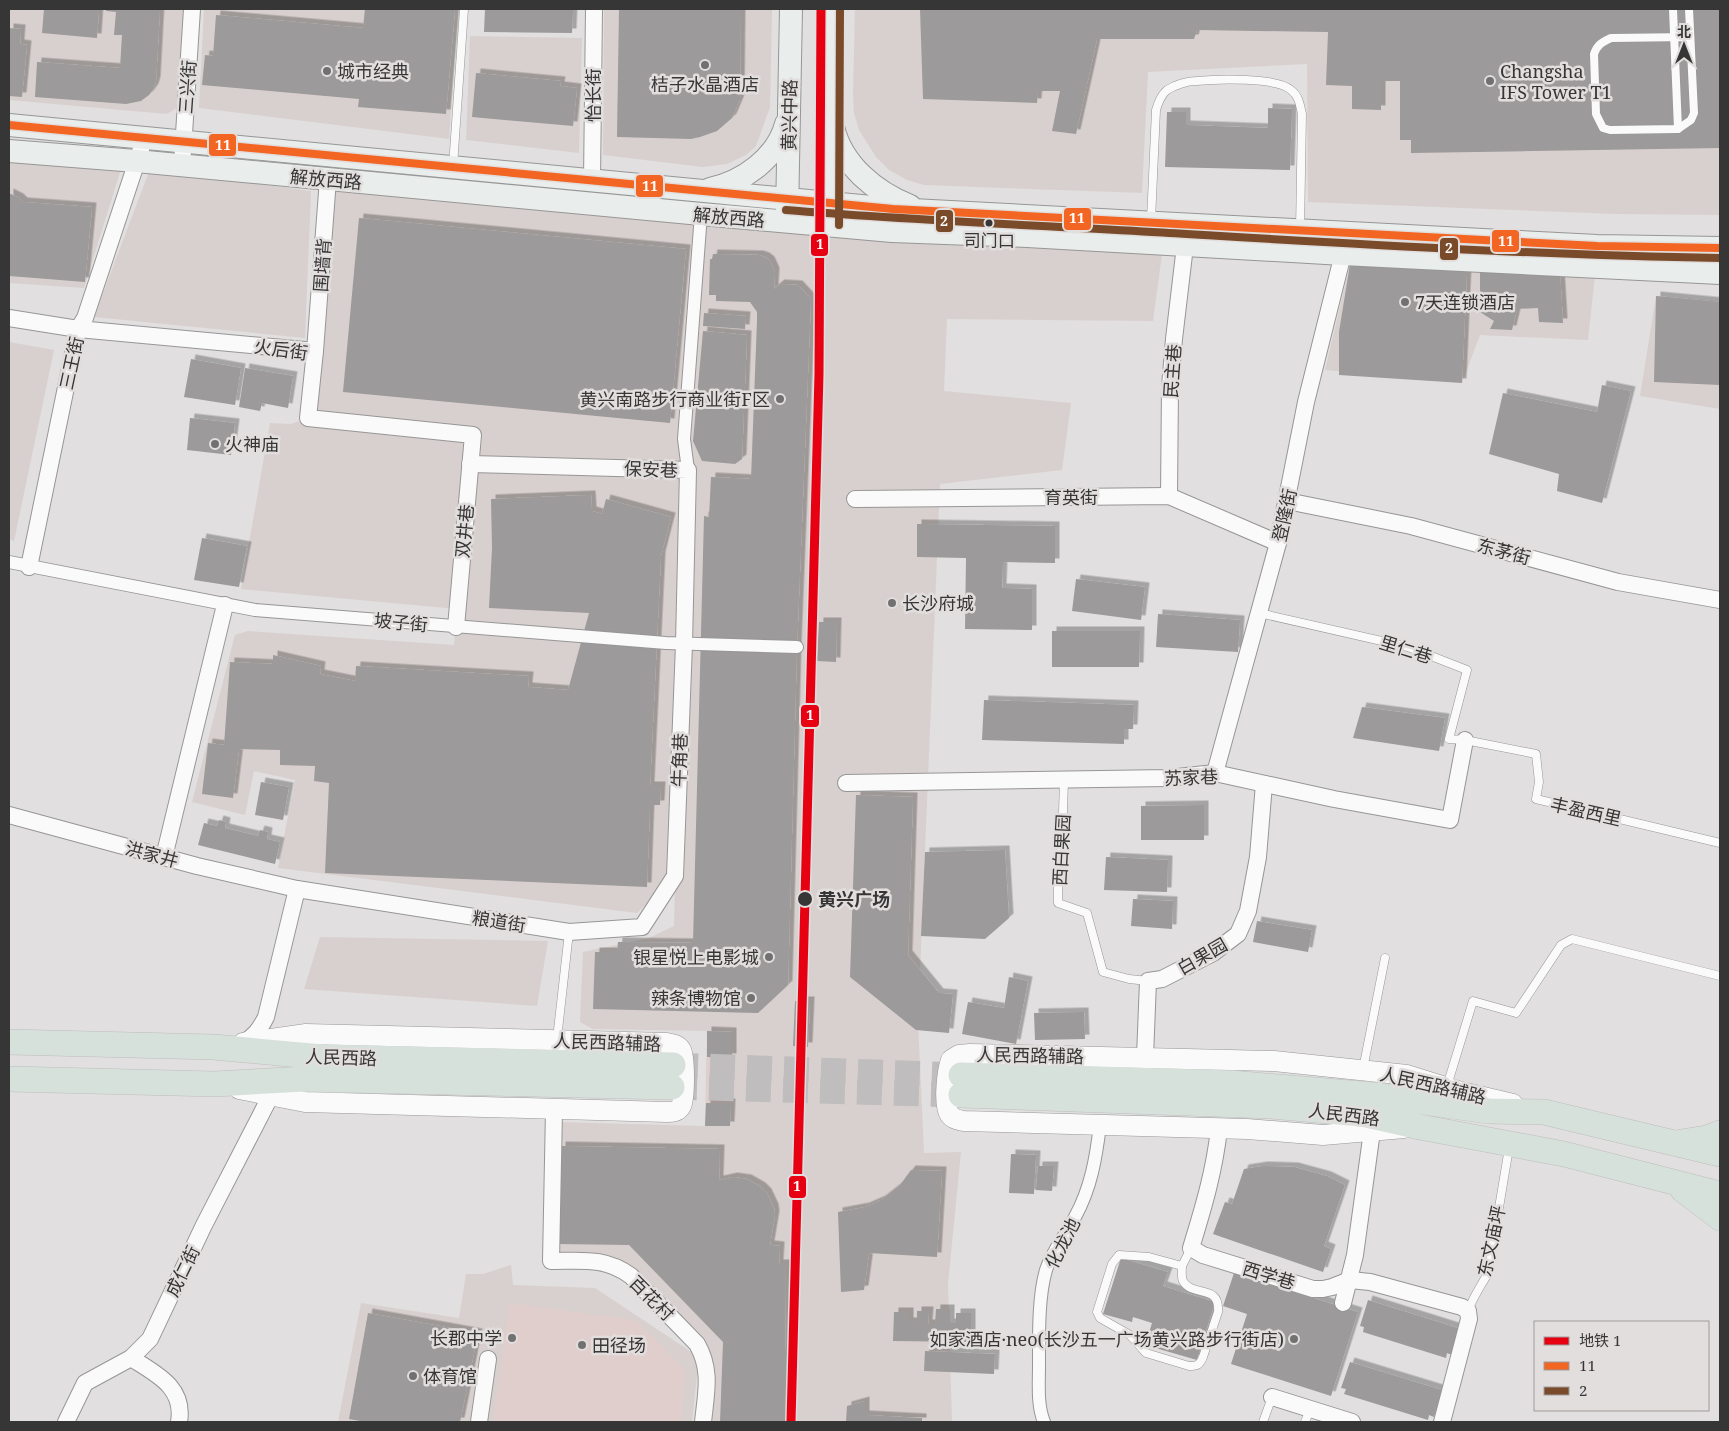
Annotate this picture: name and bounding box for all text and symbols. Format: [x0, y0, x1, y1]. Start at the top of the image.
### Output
north arrow [1659, 20, 1709, 70]
text: 北 [1677, 22, 1691, 41]
street label: 三兴街 [173, 59, 201, 115]
place label: 城市经典 [337, 59, 409, 83]
marker: 桔子水晶酒店 [699, 59, 711, 71]
place label: Changsha IFS Tower T1 [1500, 59, 1612, 104]
marker: 城市经典 [321, 65, 333, 77]
street label: 怡长街 [581, 68, 605, 122]
place label: 桔子水晶酒店 [651, 72, 759, 96]
marker: Changsha IFS Tower T1 [1484, 75, 1496, 87]
street label: 黄兴中路 [776, 79, 802, 151]
line badge: 11 [208, 133, 237, 157]
text: 11 [215, 135, 231, 154]
street label: 解放西路 [289, 164, 363, 194]
line badge: 11 [635, 174, 664, 198]
text: 11 [642, 176, 658, 195]
street label: 解放西路 [692, 202, 766, 232]
line badge: 11 [1063, 207, 1092, 231]
text: 11 [1069, 208, 1085, 227]
line badge: 2 [935, 209, 954, 233]
text: 2 [940, 211, 948, 230]
marker: 司门口 [984, 218, 994, 228]
place label: 司门口 [964, 229, 1015, 252]
line badge: 11 [1491, 229, 1520, 253]
text: 11 [1498, 231, 1514, 250]
line badge: 1 [810, 233, 829, 257]
text: 1 [816, 234, 824, 253]
street label: 围墙背 [308, 237, 336, 293]
line badge: 2 [1439, 237, 1459, 261]
text: 2 [1445, 238, 1453, 257]
place label: 7天连锁酒店 [1415, 290, 1515, 314]
marker: 7天连锁酒店 [1399, 296, 1411, 308]
street label: 火后街 [253, 333, 309, 365]
street label: 三王街 [54, 334, 88, 392]
street label: 民主巷 [1158, 343, 1186, 399]
place label: 黄兴南路步行商业街F区 [579, 387, 770, 411]
marker: 黄兴南路步行商业街F区 [774, 393, 786, 405]
place label: 火神庙 [225, 432, 279, 456]
marker: 火神庙 [209, 438, 221, 450]
street label: 保安巷 [624, 456, 678, 482]
street label: 育英街 [1044, 485, 1098, 509]
street label: 登隆街 [1267, 486, 1301, 544]
street label: 双井巷 [450, 503, 478, 559]
street label: 东茅街 [1475, 532, 1533, 570]
place label: 长沙府城 [902, 591, 974, 615]
marker: 长沙府城 [886, 597, 898, 609]
street label: 坡子街 [373, 608, 429, 636]
street label: 里仁巷 [1377, 630, 1435, 668]
line badge: 1 [800, 704, 820, 728]
text: 1 [806, 705, 814, 724]
street label: 牛角巷 [666, 733, 692, 787]
street label: 苏家巷 [1164, 764, 1218, 790]
street label: 丰盈西里 [1548, 791, 1624, 831]
street label: 西白果园 [1047, 813, 1075, 887]
street label: 洪家井 [123, 835, 181, 873]
place label: 黄兴广场 [818, 887, 890, 911]
marker: 黄兴广场 [796, 890, 814, 908]
street label: 粮道街 [470, 905, 528, 937]
street label: 白果园 [1173, 932, 1231, 980]
place label: 银星悦上电影城 [633, 945, 759, 969]
marker: 银星悦上电影城 [763, 951, 775, 963]
place label: 辣条博物馆 [651, 986, 741, 1010]
marker: 辣条博物馆 [745, 992, 757, 1004]
street label: 人民西路辅路 [553, 1028, 661, 1056]
street label: 人民西路辅路 [976, 1042, 1084, 1068]
street label: 人民西路 [305, 1044, 377, 1070]
street label: 人民西路辅路 [1378, 1061, 1488, 1109]
street label: 人民西路 [1307, 1098, 1381, 1130]
line badge: 1 [788, 1175, 807, 1199]
text: 1 [793, 1176, 801, 1195]
street label: 东文庙坪 [1472, 1203, 1510, 1279]
street label: 化龙池 [1039, 1213, 1085, 1273]
street label: 成仁街 [159, 1241, 205, 1301]
street label: 西学巷 [1240, 1256, 1298, 1294]
street label: 百花村 [624, 1270, 680, 1326]
legend [1534, 1321, 1709, 1411]
place label: 长郡中学 [430, 1326, 502, 1350]
place label: 如家酒店·neo(长沙五一广场黄兴路步行街店) [929, 1327, 1284, 1351]
text: 地铁 1 [1579, 1330, 1621, 1350]
marker: 长郡中学 [506, 1332, 518, 1344]
place label: 田径场 [592, 1333, 646, 1357]
marker: 如家酒店·neo(长沙五一广场黄兴路步行街店) [1288, 1333, 1300, 1345]
marker: 田径场 [576, 1339, 588, 1351]
text: 11 [1579, 1355, 1596, 1375]
place label: 体育馆 [423, 1364, 477, 1388]
marker: 体育馆 [407, 1370, 419, 1382]
text: 2 [1579, 1380, 1587, 1400]

